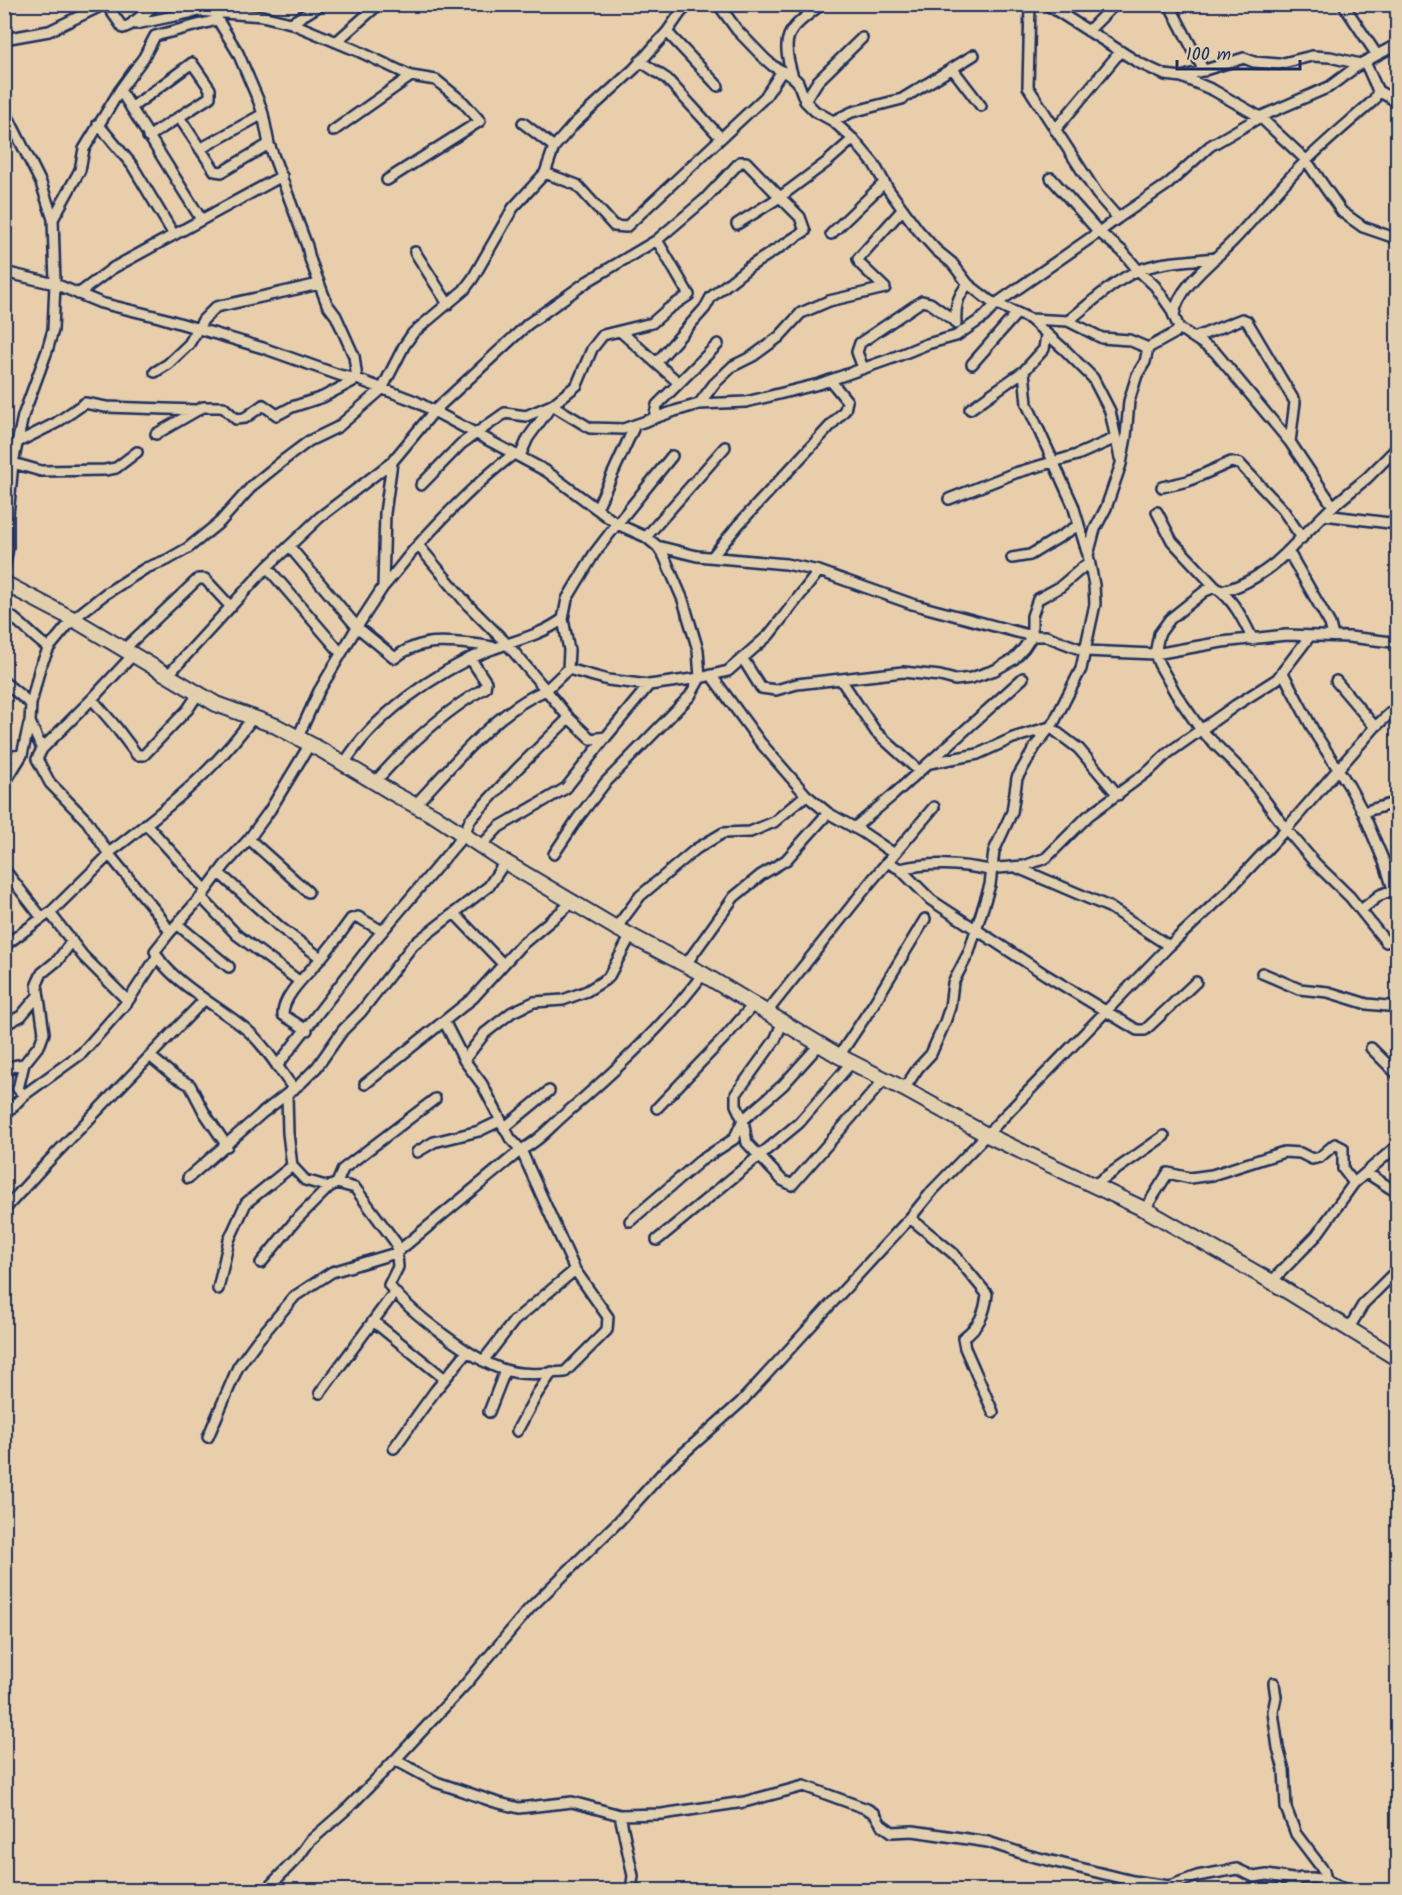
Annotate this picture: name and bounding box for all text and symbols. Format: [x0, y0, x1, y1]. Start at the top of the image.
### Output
scale bar [1177, 33, 1300, 71]
text: 100 m [1186, 41, 1231, 70]

